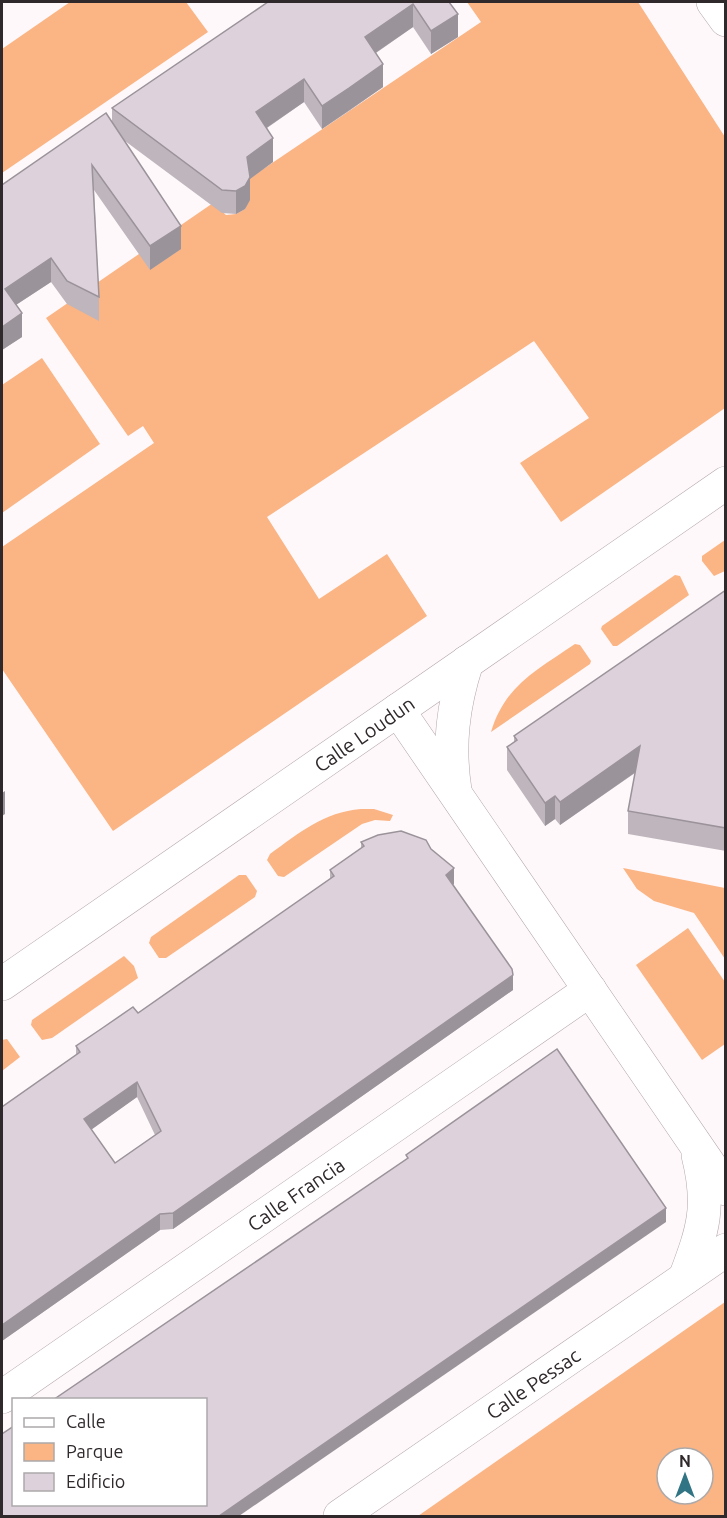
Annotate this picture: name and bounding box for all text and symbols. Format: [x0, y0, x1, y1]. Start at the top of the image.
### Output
street label: Calle Loudun [309, 691, 418, 776]
street label: Calle Francia [243, 1152, 348, 1235]
street label: Calle Pessac [482, 1343, 584, 1423]
legend [12, 1398, 207, 1506]
text: Calle [66, 1411, 106, 1431]
text: Parque [66, 1441, 123, 1461]
north arrow [655, 1446, 715, 1506]
text: N [679, 1452, 691, 1470]
text: Edificio [66, 1471, 125, 1491]

